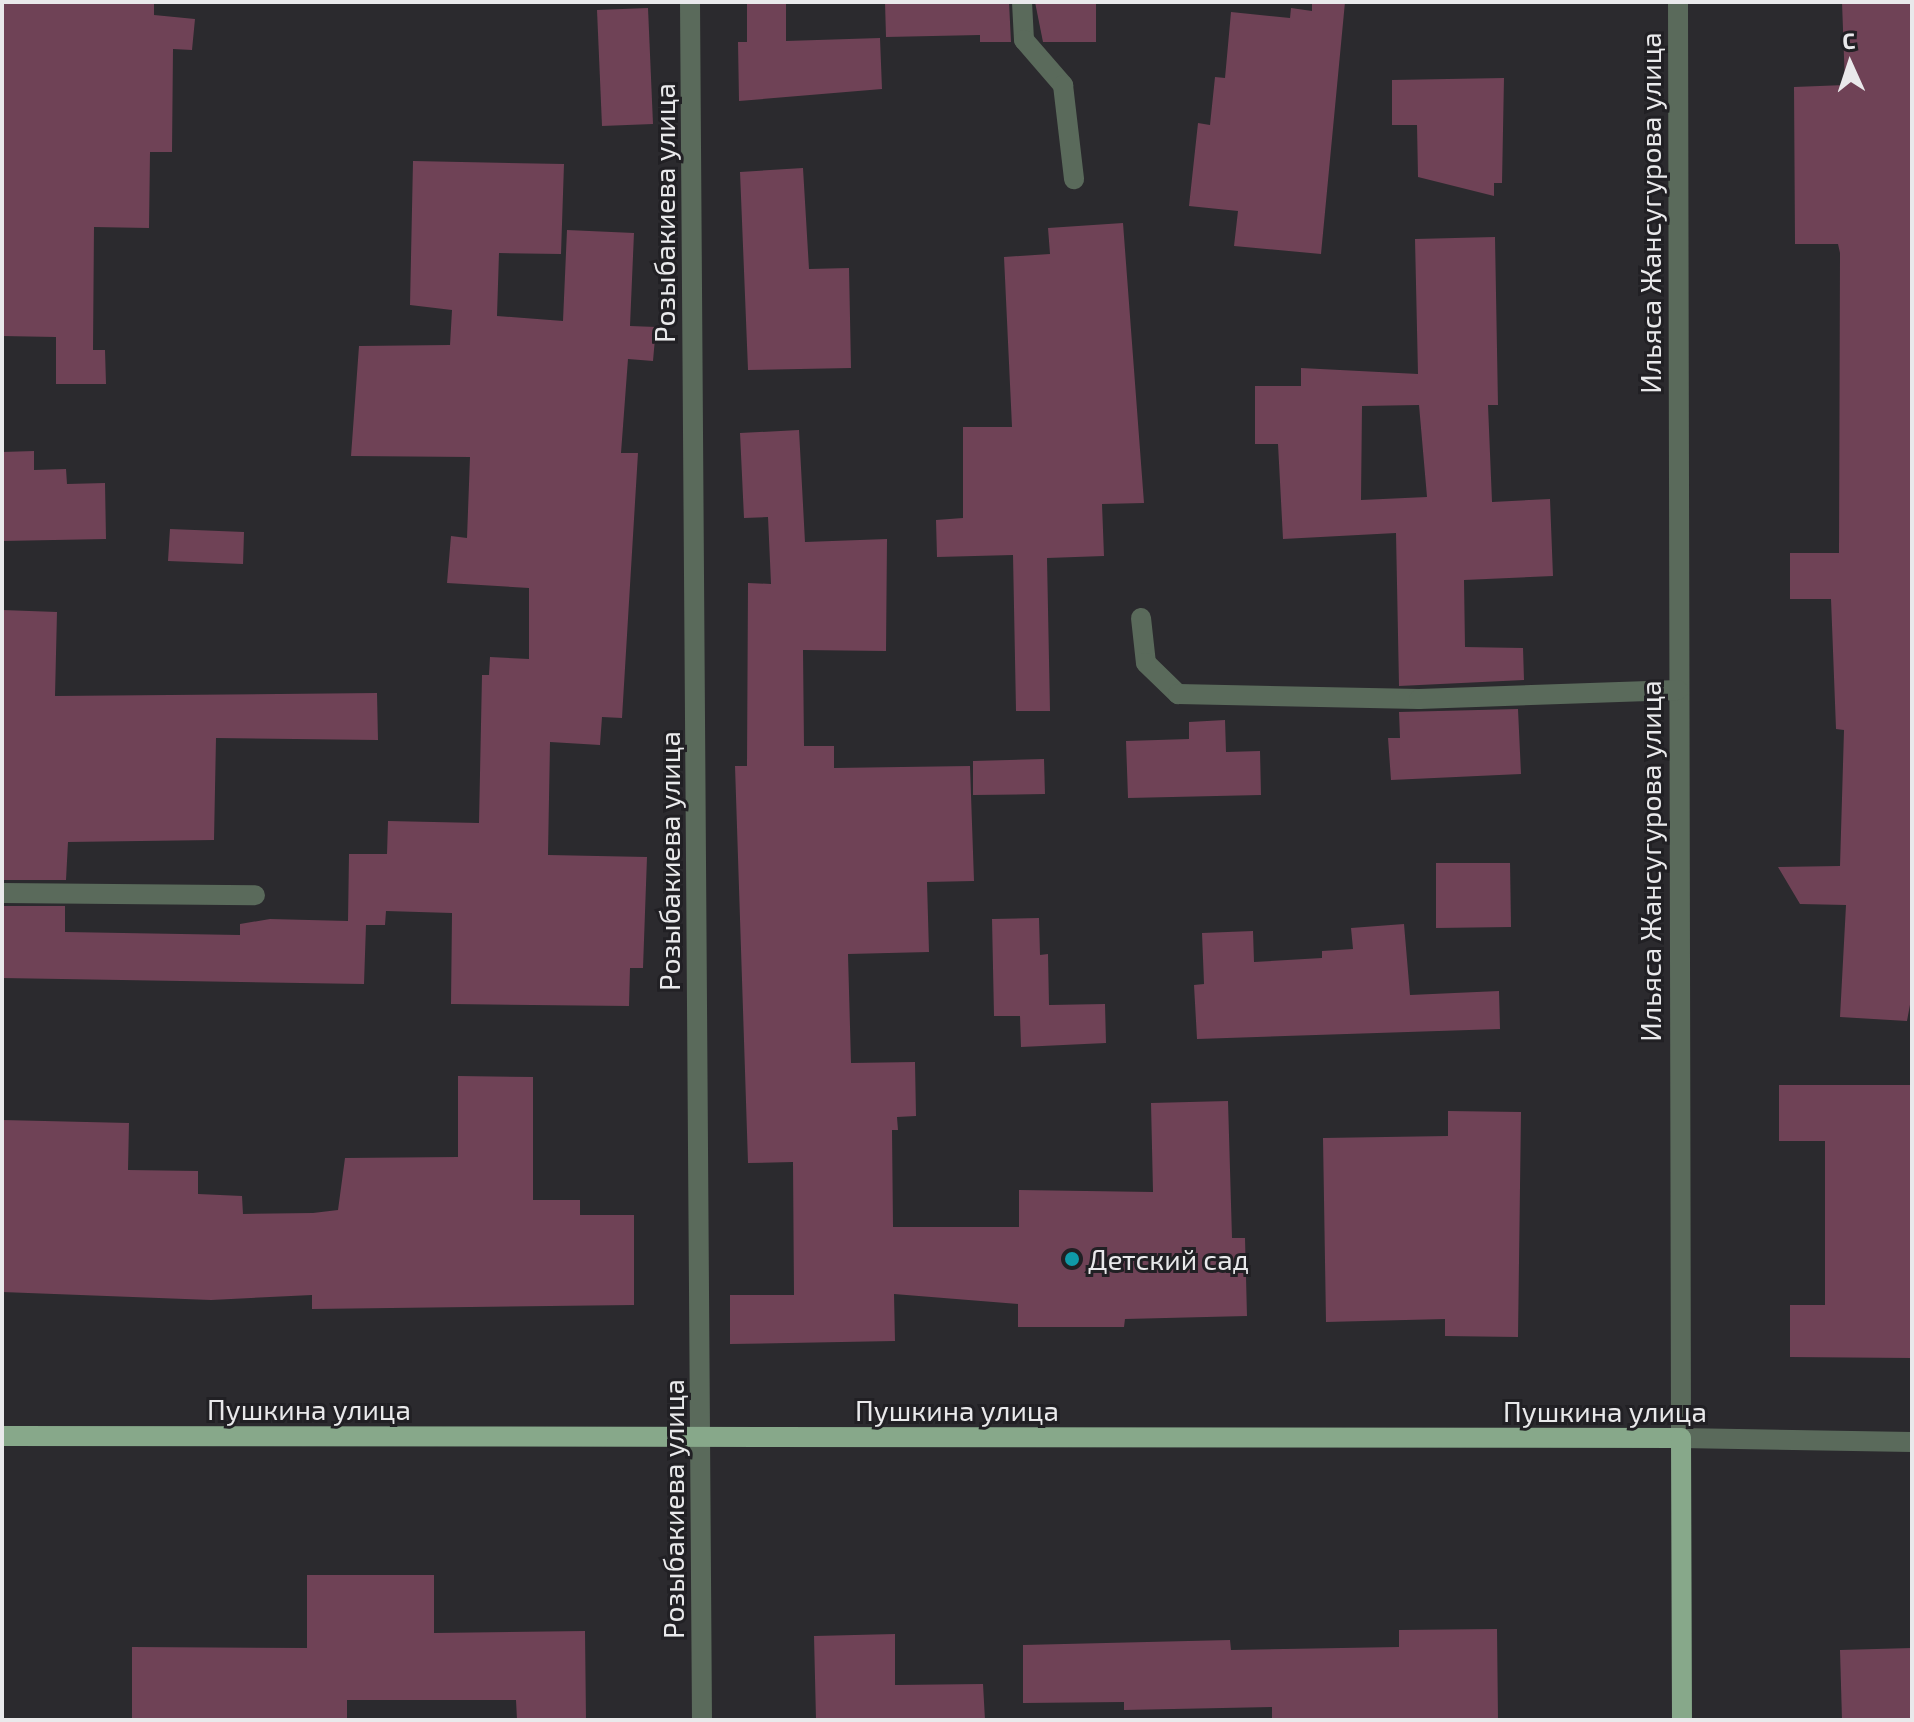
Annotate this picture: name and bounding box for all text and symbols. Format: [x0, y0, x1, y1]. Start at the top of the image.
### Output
north arrow [1810, 24, 1890, 104]
text: С [1842, 27, 1856, 53]
street label: Ильяса Жансугурова улица [1633, 32, 1667, 394]
street label: Розыбакиева улица [647, 83, 681, 343]
street label: Ильяса Жансугурова улица [1633, 680, 1667, 1042]
street label: Розыбакиева улица [652, 731, 686, 991]
place label: Детский сад [1088, 1242, 1249, 1276]
marker: Детский сад [1063, 1250, 1081, 1268]
street label: Розыбакиева улица [656, 1379, 690, 1639]
street label: Пушкина улица [207, 1392, 411, 1426]
street label: Пушкина улица [855, 1393, 1059, 1427]
street label: Пушкина улица [1503, 1394, 1707, 1428]

